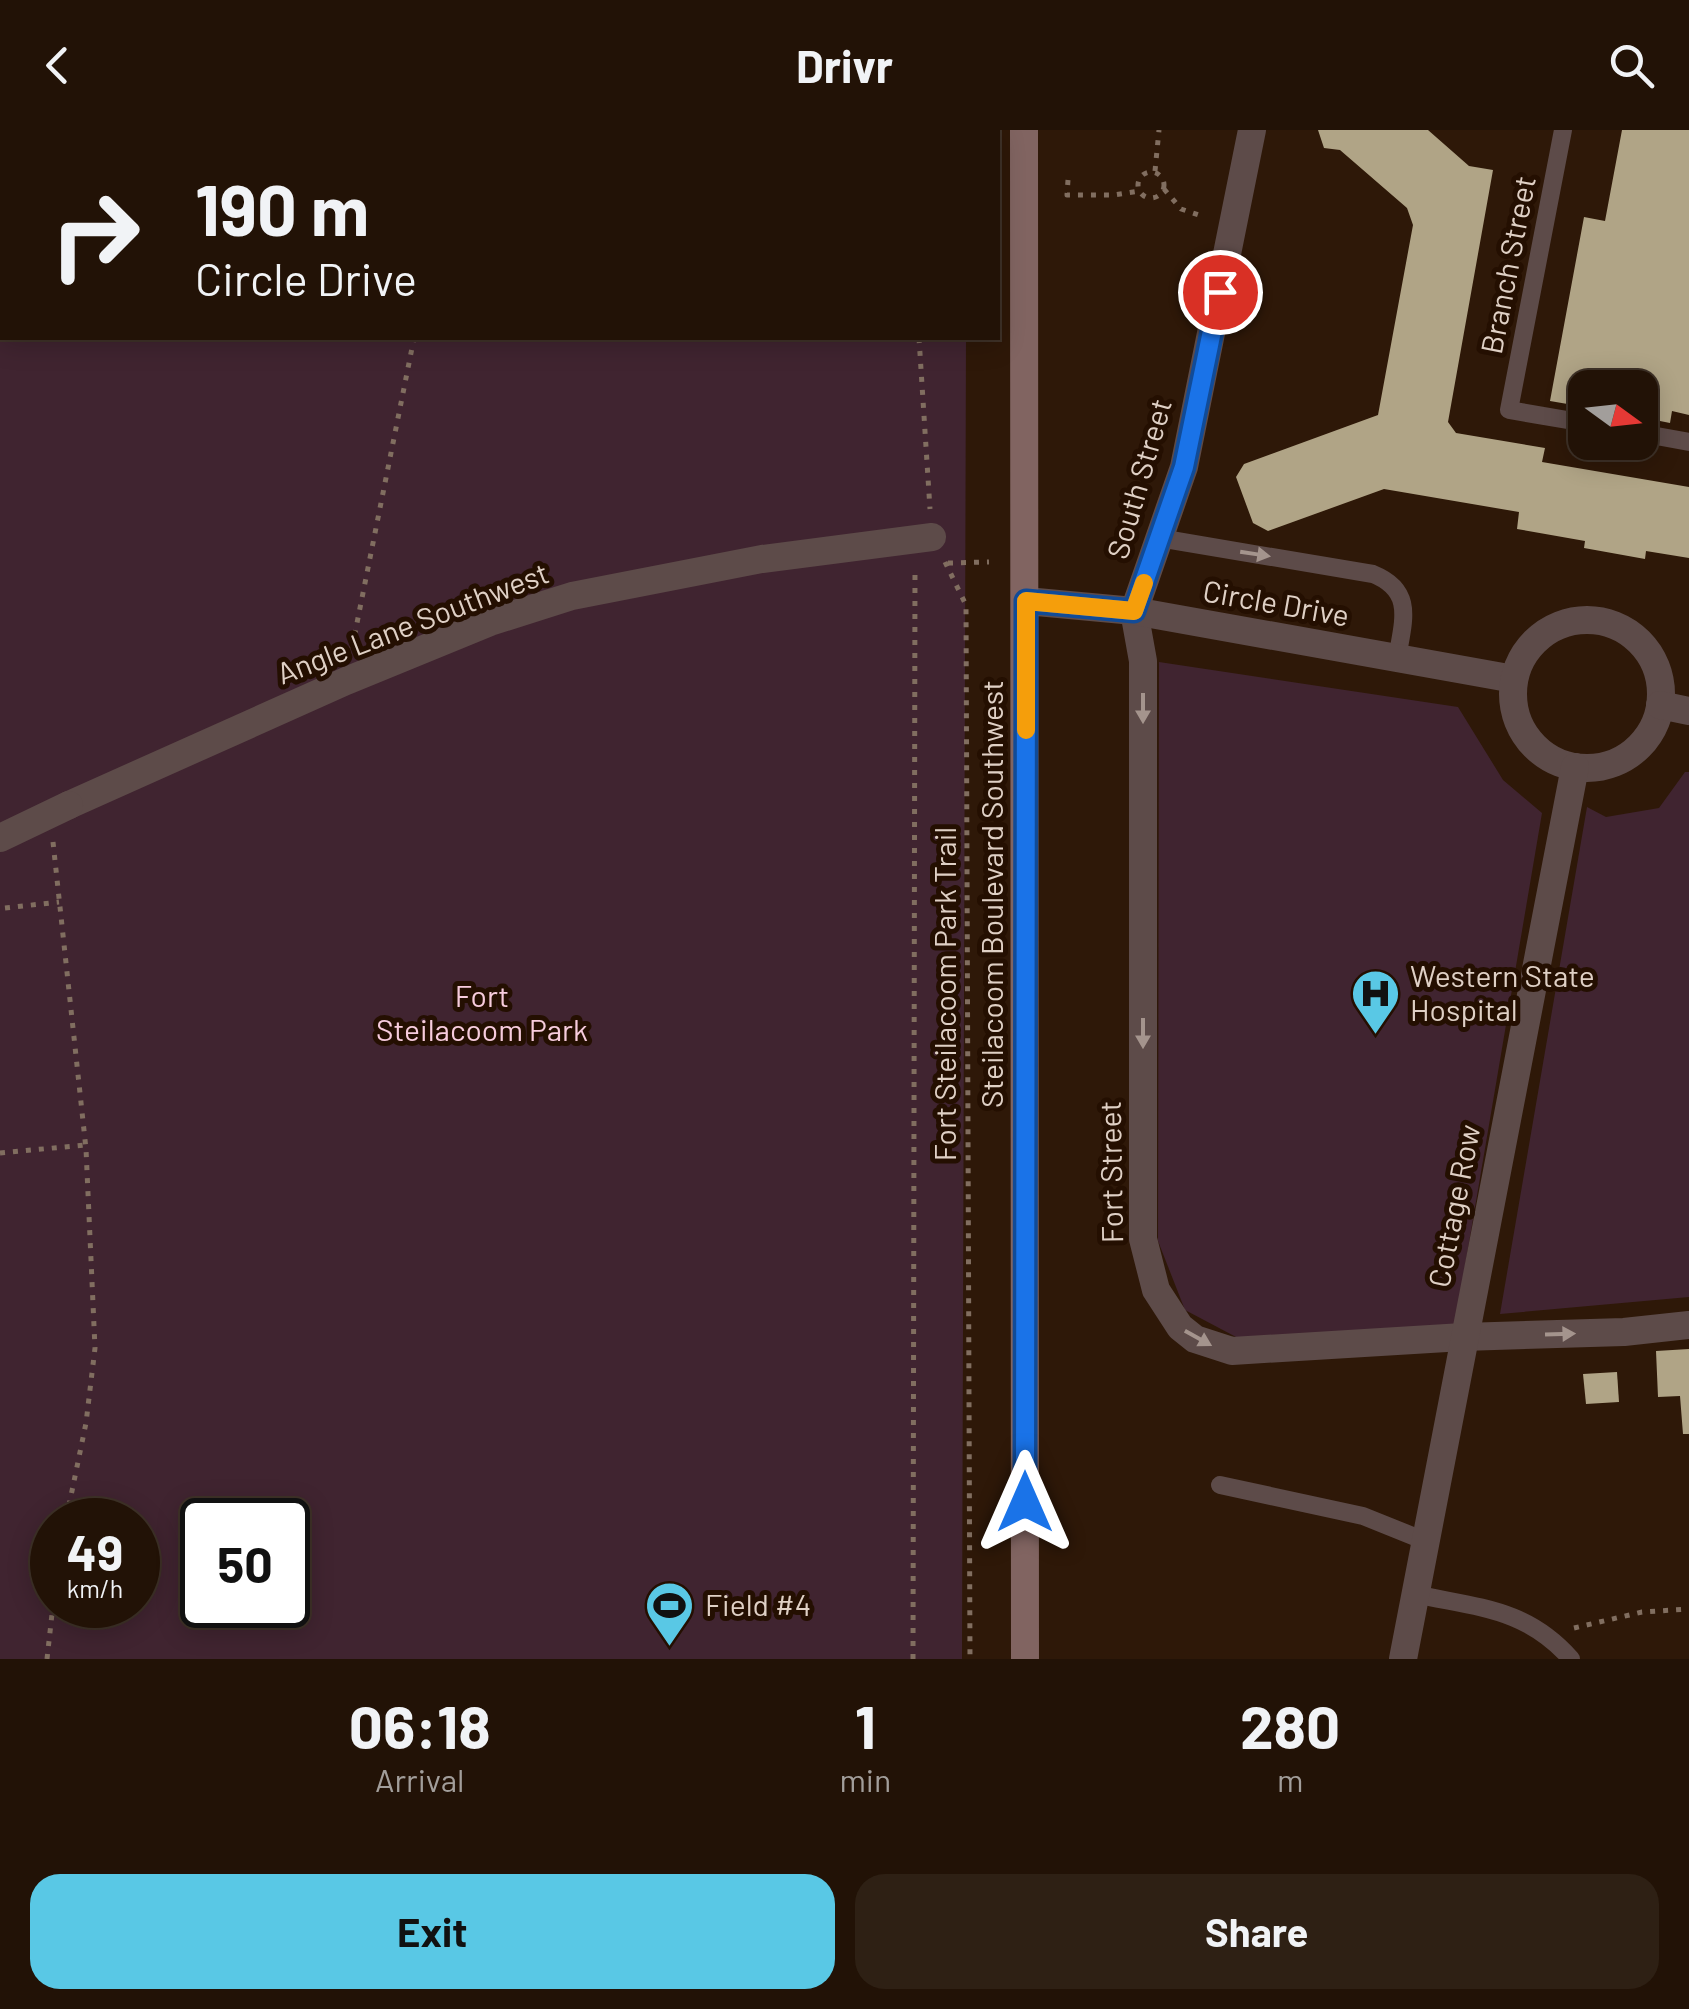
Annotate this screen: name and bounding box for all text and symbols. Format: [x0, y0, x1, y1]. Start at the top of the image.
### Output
icon: back [30, 38, 85, 93]
text: Drivr [796, 38, 893, 92]
icon: search [1604, 38, 1659, 93]
text: 190 m [195, 166, 369, 250]
icon: right [30, 170, 160, 300]
street label: Branch Street [1472, 173, 1542, 357]
pin [1178, 250, 1263, 335]
text: Circle Drive [195, 251, 417, 305]
icon: arrive [1193, 265, 1248, 320]
north arrow [1568, 370, 1658, 460]
map controls [1568, 370, 1658, 460]
street label: South Street [1098, 394, 1178, 563]
one-way arrow [1240, 547, 1271, 563]
street label: Angle Lane Southwest [271, 554, 553, 691]
street label: Circle Drive [1200, 571, 1352, 633]
street label: Steilacoom Boulevard Southwest [973, 680, 1009, 1108]
one-way arrow [1135, 692, 1151, 724]
street label: Fort Steilacoom Park Trail [926, 827, 962, 1161]
place label: Western State Hospital [1410, 957, 1595, 1027]
hospital icon: Western State Hospital [1349, 968, 1401, 1036]
park label: Fort Steilacoom Park [376, 977, 588, 1047]
one-way arrow [1135, 1017, 1151, 1049]
street label: Fort Street [1091, 1101, 1129, 1244]
street label: Cottage Row [1420, 1121, 1486, 1290]
one-way arrow [1545, 1325, 1577, 1341]
one-way arrow [1184, 1329, 1212, 1346]
position arrow [973, 1450, 1077, 1554]
speed limit sign: 50 [180, 1498, 310, 1628]
text: 49 [67, 1521, 123, 1581]
text: km/h [67, 1573, 123, 1603]
sports icon: Field #4 [644, 1580, 696, 1648]
place label: Field #4 [705, 1586, 811, 1622]
text: 06:18 [349, 1689, 491, 1761]
text: 1 [855, 1689, 876, 1761]
text: 280 [1240, 1689, 1340, 1761]
text: Arrival [375, 1760, 464, 1798]
text: min [839, 1760, 891, 1798]
text: m [1277, 1760, 1303, 1798]
button: Exit [30, 1874, 835, 1989]
button: Share [855, 1874, 1659, 1989]

